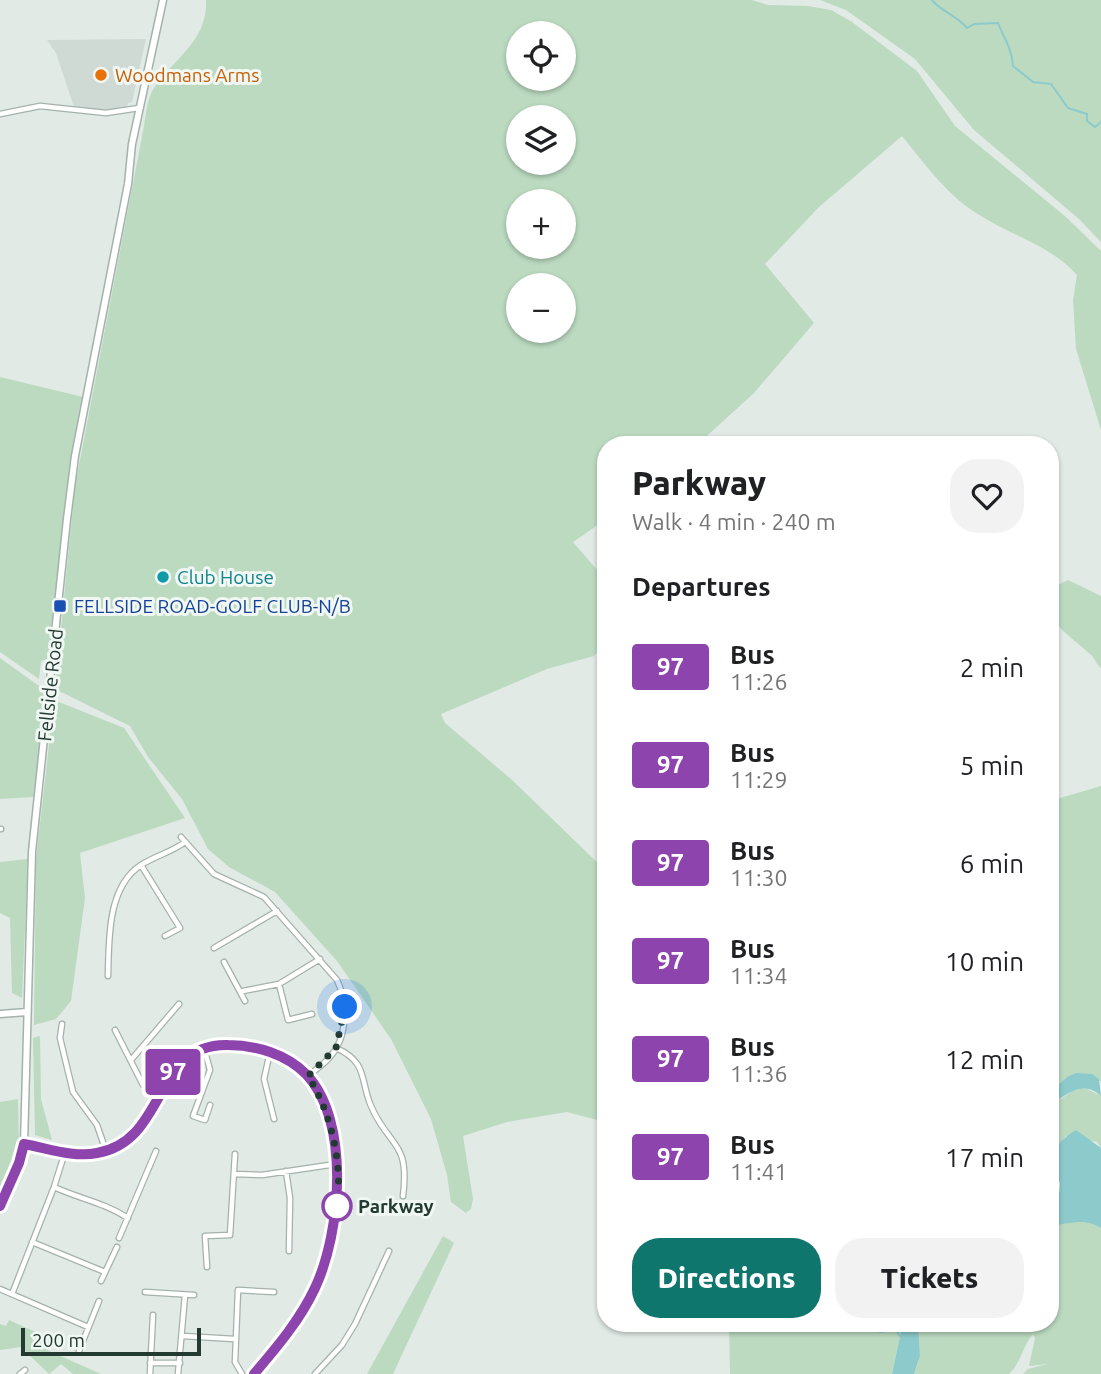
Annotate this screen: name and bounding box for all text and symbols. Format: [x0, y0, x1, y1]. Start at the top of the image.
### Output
map controls [506, 21, 576, 343]
button: locate [506, 21, 576, 91]
place label: Woodmans Arms [115, 64, 259, 86]
marker: Woodmans Arms [93, 67, 109, 83]
button: layers [506, 105, 576, 175]
button: + [506, 189, 576, 259]
button: − [506, 273, 576, 343]
button: heart [950, 459, 1024, 533]
text: Parkway [632, 464, 766, 501]
text: Walk · 4 min · 240 m [632, 509, 836, 534]
place label: Club House [177, 566, 274, 588]
marker: Club House [155, 569, 171, 585]
text: Departures [632, 572, 770, 601]
place label: FELLSIDE ROAD-GOLF CLUB-N/B [74, 595, 351, 617]
marker: FELLSIDE ROAD-GOLF CLUB-N/B [52, 598, 68, 614]
street label: Fellside Road [33, 628, 67, 742]
text: Bus [730, 640, 775, 669]
text: 97 [657, 653, 684, 680]
text: 2 min [960, 653, 1024, 682]
text: 11:26 [730, 669, 788, 694]
text: Bus [730, 738, 775, 767]
text: 97 [657, 751, 684, 778]
text: 5 min [960, 751, 1024, 780]
text: 11:29 [730, 767, 788, 792]
text: Bus [730, 836, 775, 865]
text: 97 [657, 849, 684, 876]
text: 6 min [960, 849, 1024, 878]
text: 11:30 [730, 865, 788, 890]
text: Bus [730, 934, 775, 963]
text: 97 [657, 947, 684, 974]
text: 10 min [945, 947, 1024, 976]
text: 11:34 [730, 963, 788, 988]
your location [327, 989, 362, 1024]
text: Bus [730, 1032, 775, 1061]
text: 97 [657, 1045, 684, 1072]
text: 12 min [945, 1045, 1024, 1074]
line badge: 97 [142, 1049, 204, 1095]
text: 97 [159, 1058, 187, 1085]
text: 11:36 [730, 1061, 788, 1086]
text: Bus [730, 1130, 775, 1159]
text: 97 [657, 1143, 684, 1170]
text: 17 min [945, 1143, 1024, 1172]
text: 11:41 [730, 1159, 788, 1184]
marker: Parkway [322, 1191, 352, 1221]
place label: Parkway [358, 1195, 434, 1217]
button: Directions [632, 1238, 821, 1318]
button: Tickets [835, 1238, 1024, 1318]
scale bar [21, 1325, 201, 1357]
text: 200 m [32, 1329, 85, 1351]

